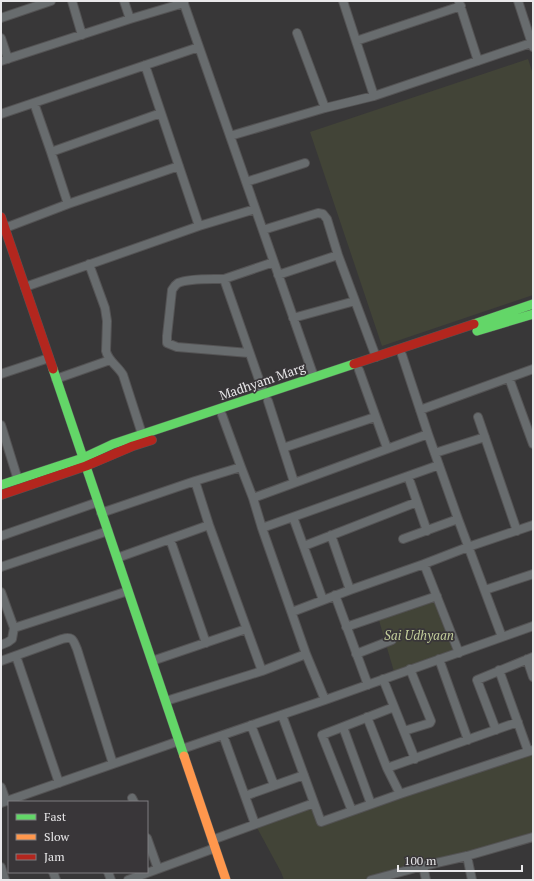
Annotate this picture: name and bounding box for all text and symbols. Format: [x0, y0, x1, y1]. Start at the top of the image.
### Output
street label: Madhyam Marg [217, 358, 308, 404]
park label: Sai Udhyaan [384, 626, 454, 644]
legend [8, 801, 148, 873]
text: Fast [44, 809, 67, 824]
text: Slow [44, 829, 70, 844]
scale bar [398, 847, 522, 873]
text: Jam [44, 849, 65, 864]
text: 100 m [404, 853, 437, 868]

